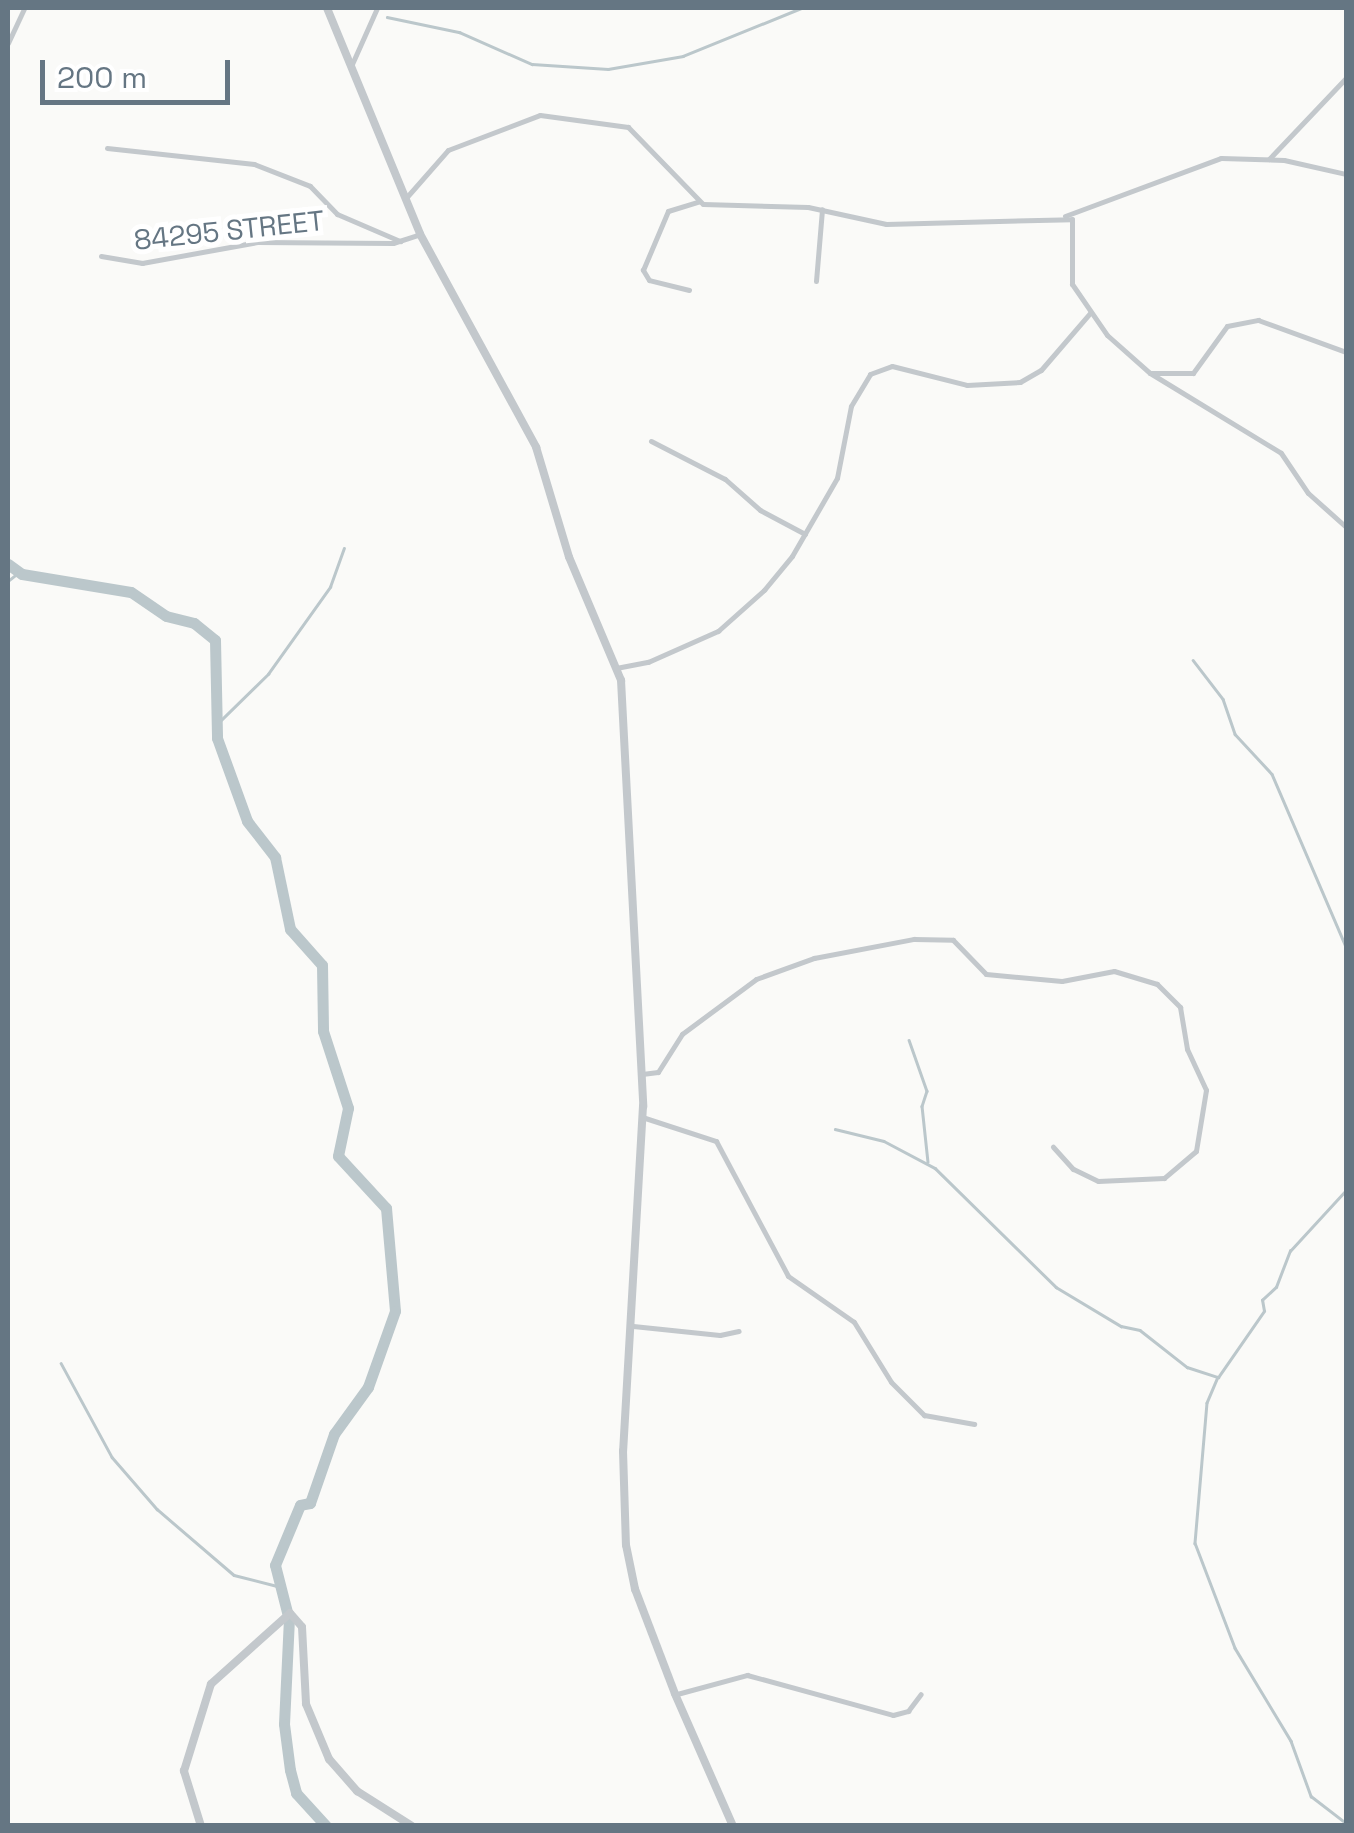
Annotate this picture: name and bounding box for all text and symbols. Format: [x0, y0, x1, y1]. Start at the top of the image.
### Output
scale bar [45, 40, 235, 102]
text: 200 m [57, 58, 147, 97]
street label: 84295 STREET [132, 203, 326, 257]

